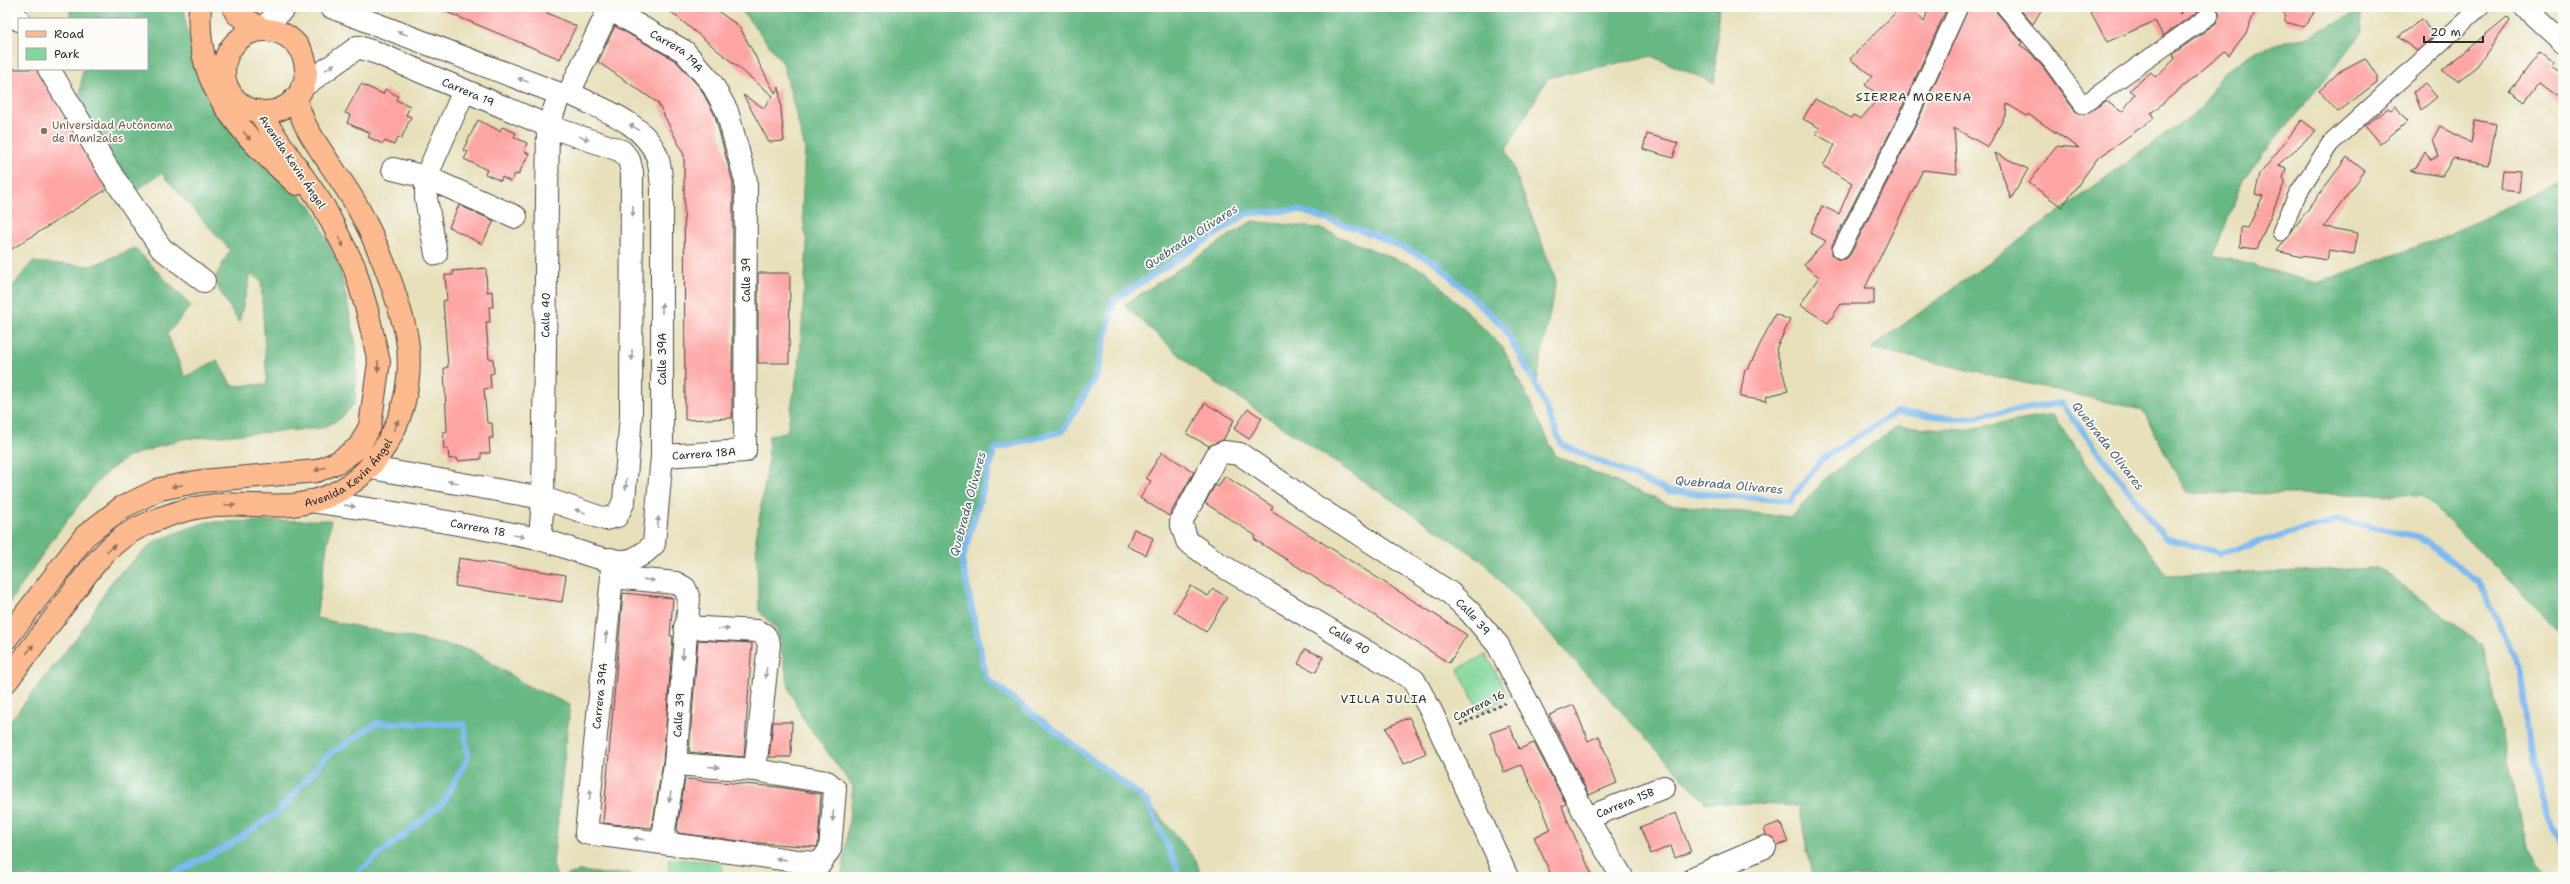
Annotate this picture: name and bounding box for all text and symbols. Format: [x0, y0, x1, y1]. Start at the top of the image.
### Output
legend [18, 18, 148, 70]
scale bar [2424, 18, 2483, 44]
text: 20 m [2430, 24, 2461, 40]
text: Road [54, 26, 85, 42]
street label: Carrera 19A [647, 26, 707, 75]
one-way arrow [395, 30, 407, 36]
text: Park [54, 46, 80, 62]
one-way arrow [325, 63, 335, 71]
street label: Carrera 19 [440, 74, 497, 110]
one-way arrow [517, 76, 529, 82]
district label: SIERRA MORENA [1856, 89, 1972, 105]
street label: Avenida Kevin Ángel [255, 112, 330, 212]
place label: Universidad Autónoma de Manizales [52, 118, 173, 146]
one-way arrow [629, 123, 639, 131]
marker: Universidad Autónoma de Manizales [39, 126, 49, 136]
one-way arrow [242, 131, 251, 141]
one-way arrow [579, 136, 591, 142]
water label: Quebrada Olivares [1141, 201, 1241, 273]
one-way arrow [629, 205, 636, 217]
one-way arrow [338, 236, 345, 248]
street label: Calle 39 [739, 258, 754, 302]
street label: Calle 40 [538, 292, 553, 338]
one-way arrow [659, 301, 665, 314]
street label: Calle 39A [655, 333, 670, 385]
one-way arrow [629, 349, 635, 362]
one-way arrow [375, 359, 382, 372]
water label: Quebrada Olivares [2068, 398, 2148, 494]
one-way arrow [394, 419, 400, 431]
street label: Avenida Kevin Ángel [303, 435, 396, 511]
street label: Carrera 18A [672, 444, 736, 464]
water label: Quebrada Olivares [946, 450, 990, 558]
one-way arrow [314, 466, 326, 472]
water label: Quebrada Olivares [1674, 472, 1784, 498]
one-way arrow [447, 478, 460, 484]
one-way arrow [622, 478, 629, 490]
one-way arrow [171, 483, 184, 489]
one-way arrow [224, 502, 237, 508]
one-way arrow [344, 503, 356, 509]
one-way arrow [573, 507, 585, 513]
street label: Carrera 18 [449, 515, 507, 540]
one-way arrow [654, 516, 661, 528]
one-way arrow [513, 533, 525, 539]
one-way arrow [106, 544, 117, 553]
one-way arrow [643, 577, 655, 584]
street label: Calle 39 [1453, 595, 1494, 638]
street label: Calle 40 [1326, 622, 1372, 658]
one-way arrow [718, 626, 730, 633]
one-way arrow [603, 631, 609, 643]
one-way arrow [26, 644, 35, 655]
one-way arrow [679, 648, 686, 660]
street label: Carrera 39A [589, 662, 611, 730]
one-way arrow [763, 667, 769, 679]
street label: Carrera 16 [1451, 687, 1507, 725]
district label: VILLA JULIA [1340, 691, 1428, 707]
street label: Calle 39 [670, 692, 688, 738]
one-way arrow [708, 763, 720, 770]
street label: Carrera 15B [1594, 784, 1657, 821]
one-way arrow [587, 789, 593, 801]
one-way arrow [667, 791, 673, 803]
one-way arrow [830, 810, 836, 822]
one-way arrow [633, 836, 645, 843]
one-way arrow [775, 856, 787, 862]

